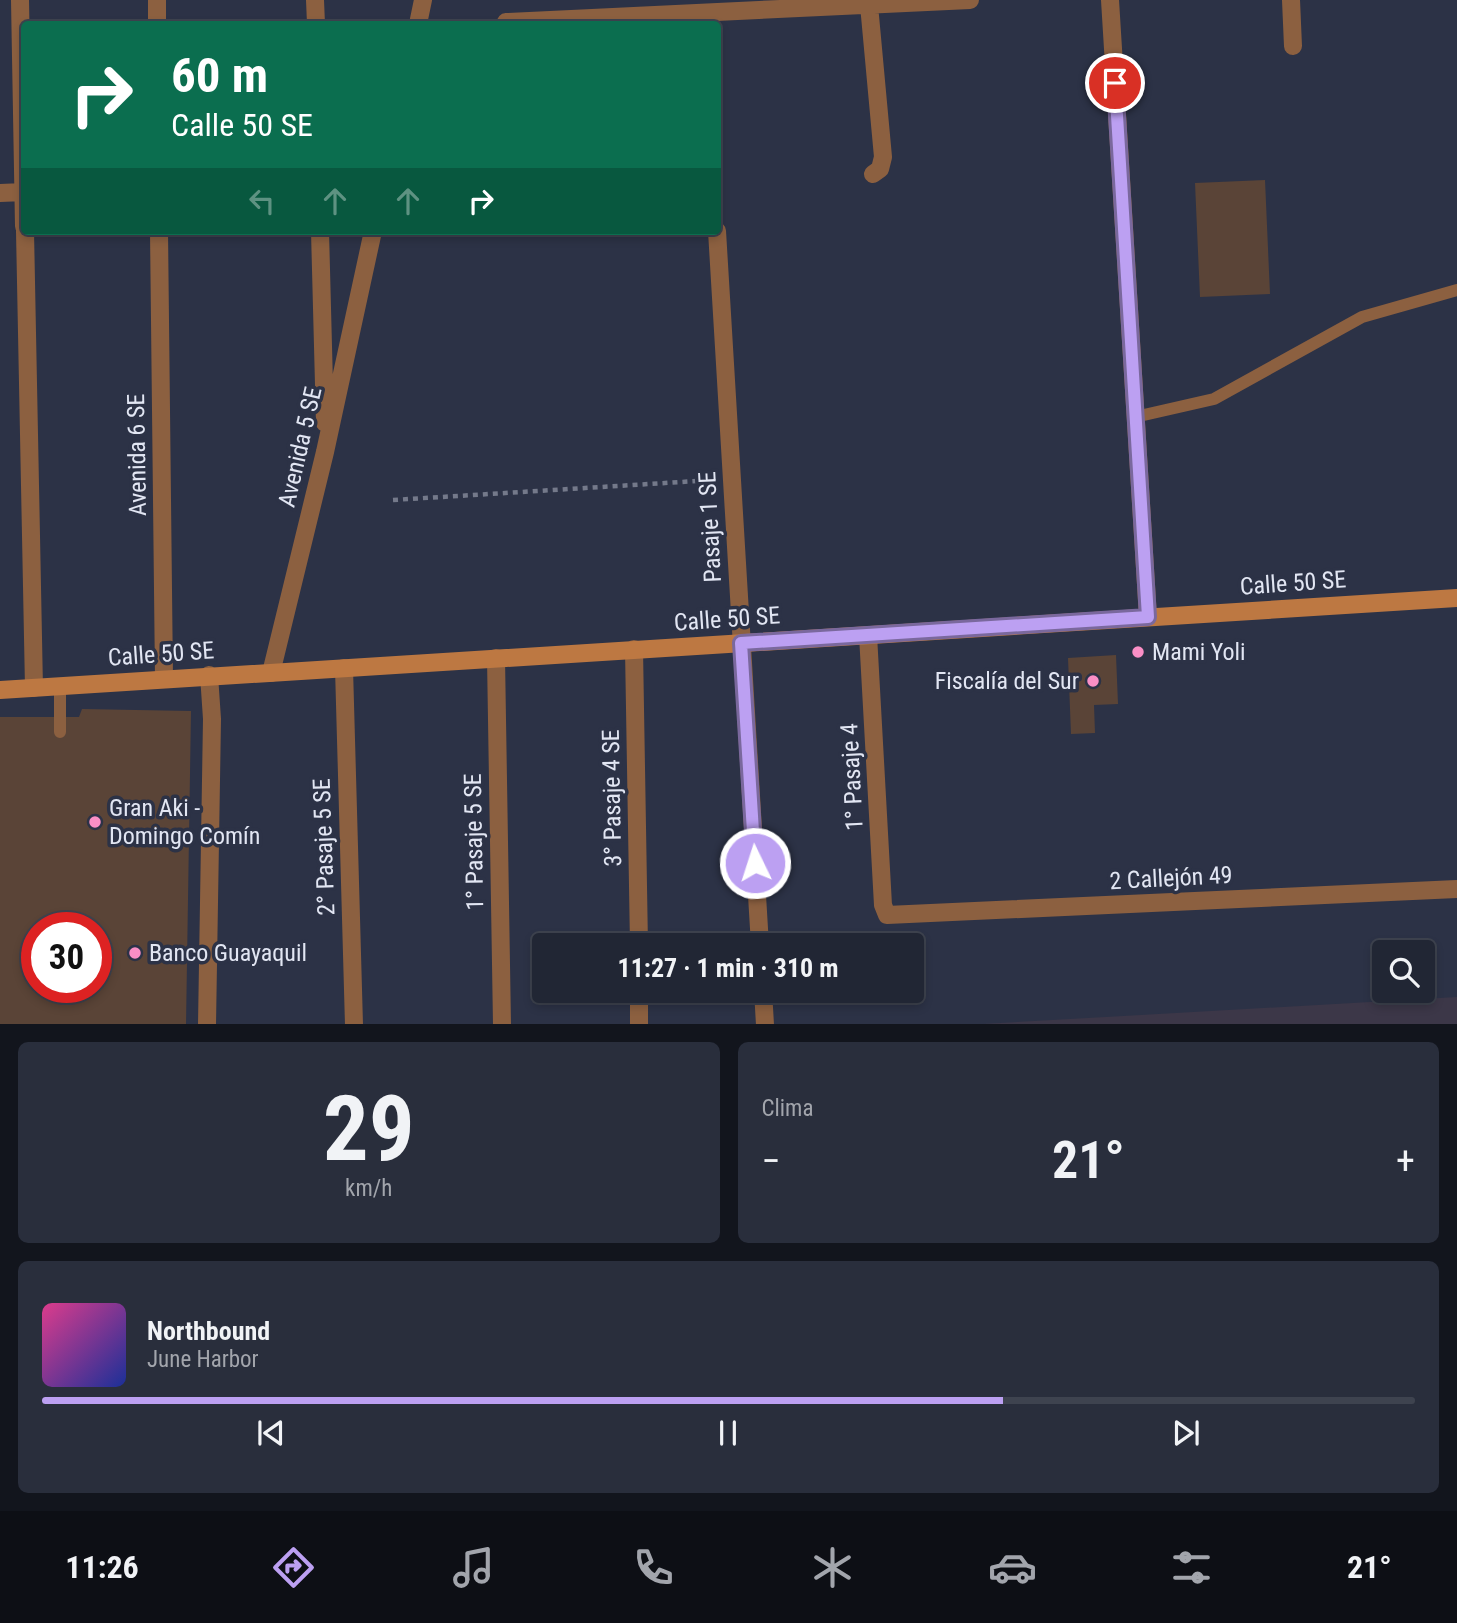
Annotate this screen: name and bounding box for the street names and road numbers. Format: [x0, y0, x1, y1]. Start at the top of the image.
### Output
street label: Avenida 5 SE [273, 384, 327, 510]
street label: Avenida 6 SE [122, 393, 152, 516]
street label: Pasaje 1 SE [693, 471, 727, 583]
street label: Calle 50 SE [1239, 565, 1347, 601]
street label: Calle 50 SE [673, 601, 781, 637]
street label: Calle 50 SE [107, 636, 215, 672]
street label: 1° Pasaje 4 [835, 722, 869, 831]
street label: 3° Pasaje 4 SE [597, 729, 627, 867]
street label: 1° Pasaje 5 SE [459, 773, 489, 911]
street label: 2° Pasaje 5 SE [308, 778, 340, 916]
street label: 2 Callejón 49 [1109, 861, 1233, 895]

